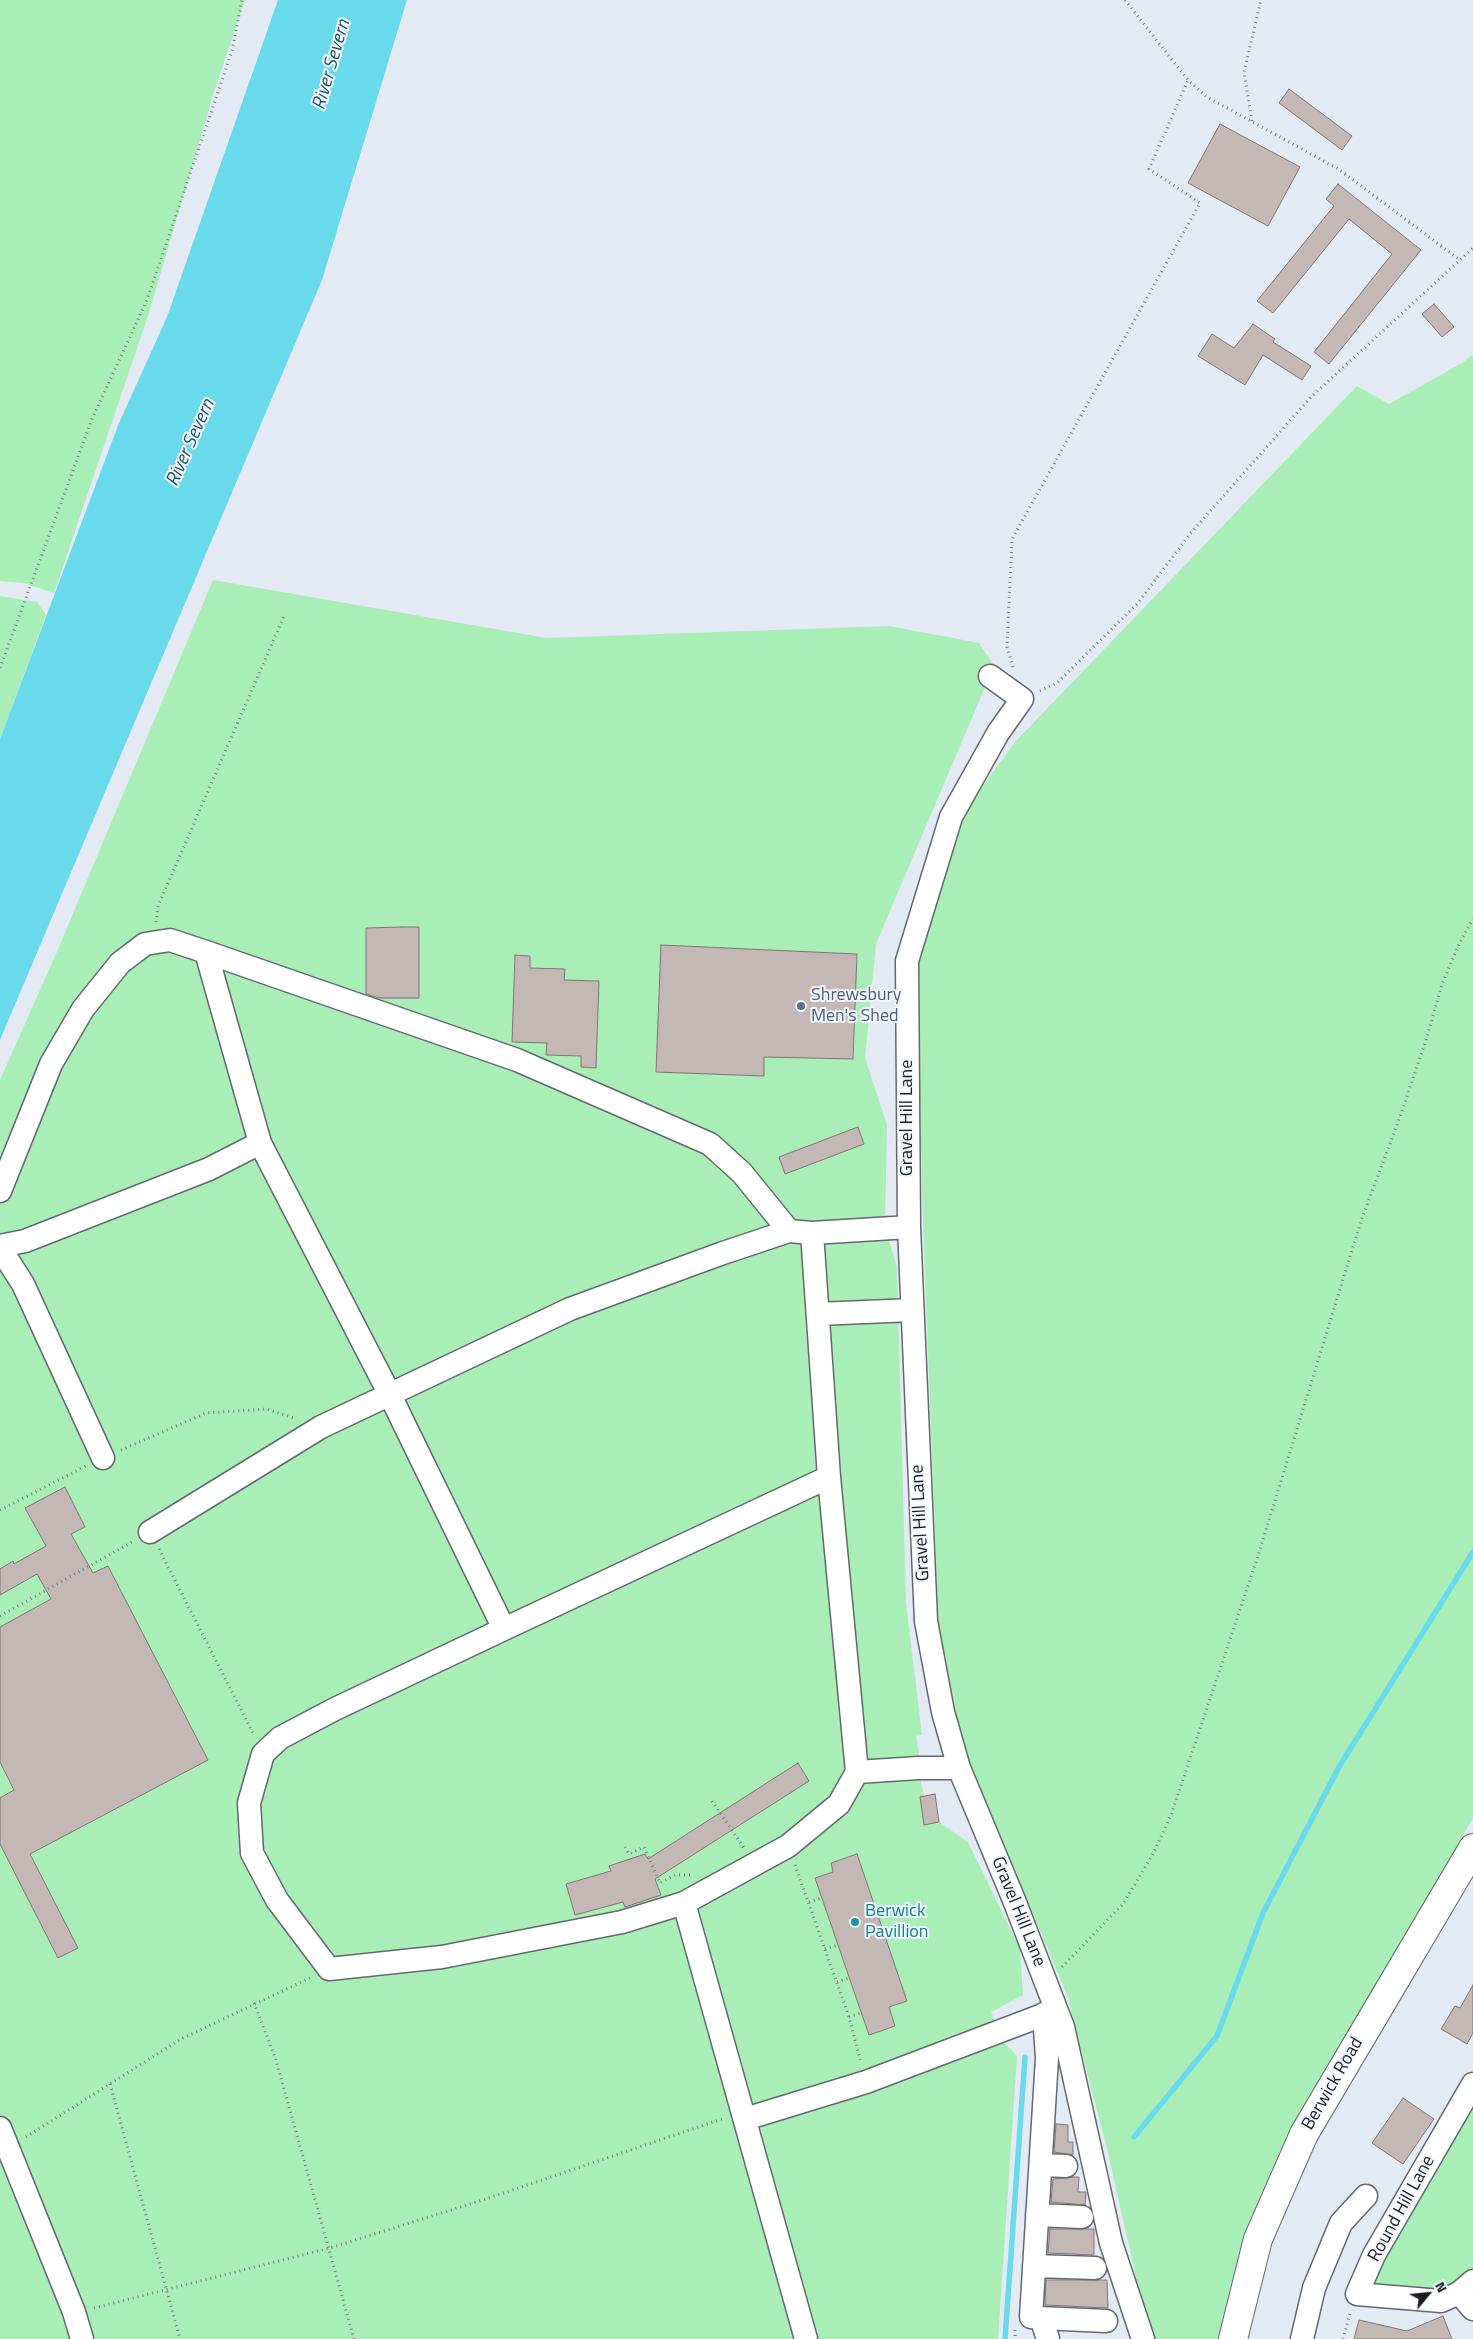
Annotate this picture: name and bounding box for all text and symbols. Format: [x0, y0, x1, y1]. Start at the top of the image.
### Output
water label: River Severn [308, 17, 356, 113]
water label: River Severn [162, 396, 220, 490]
place label: Shrewsbury Men's Shed [811, 985, 901, 1028]
marker: Shrewsbury Men's Shed [795, 1000, 807, 1012]
street label: Gravel Hill Lane [897, 1060, 919, 1176]
street label: Gravel Hill Lane [907, 1464, 935, 1582]
street label: Gravel Hill Lane [986, 1854, 1050, 1970]
place label: Berwick Pavillion [865, 1901, 929, 1944]
marker: Berwick Pavillion [849, 1916, 861, 1928]
street label: Berwick Road [1298, 2034, 1368, 2134]
street label: Round Hill Lane [1364, 2152, 1440, 2266]
north arrow [1403, 2269, 1453, 2319]
text: N [1430, 2278, 1453, 2296]

